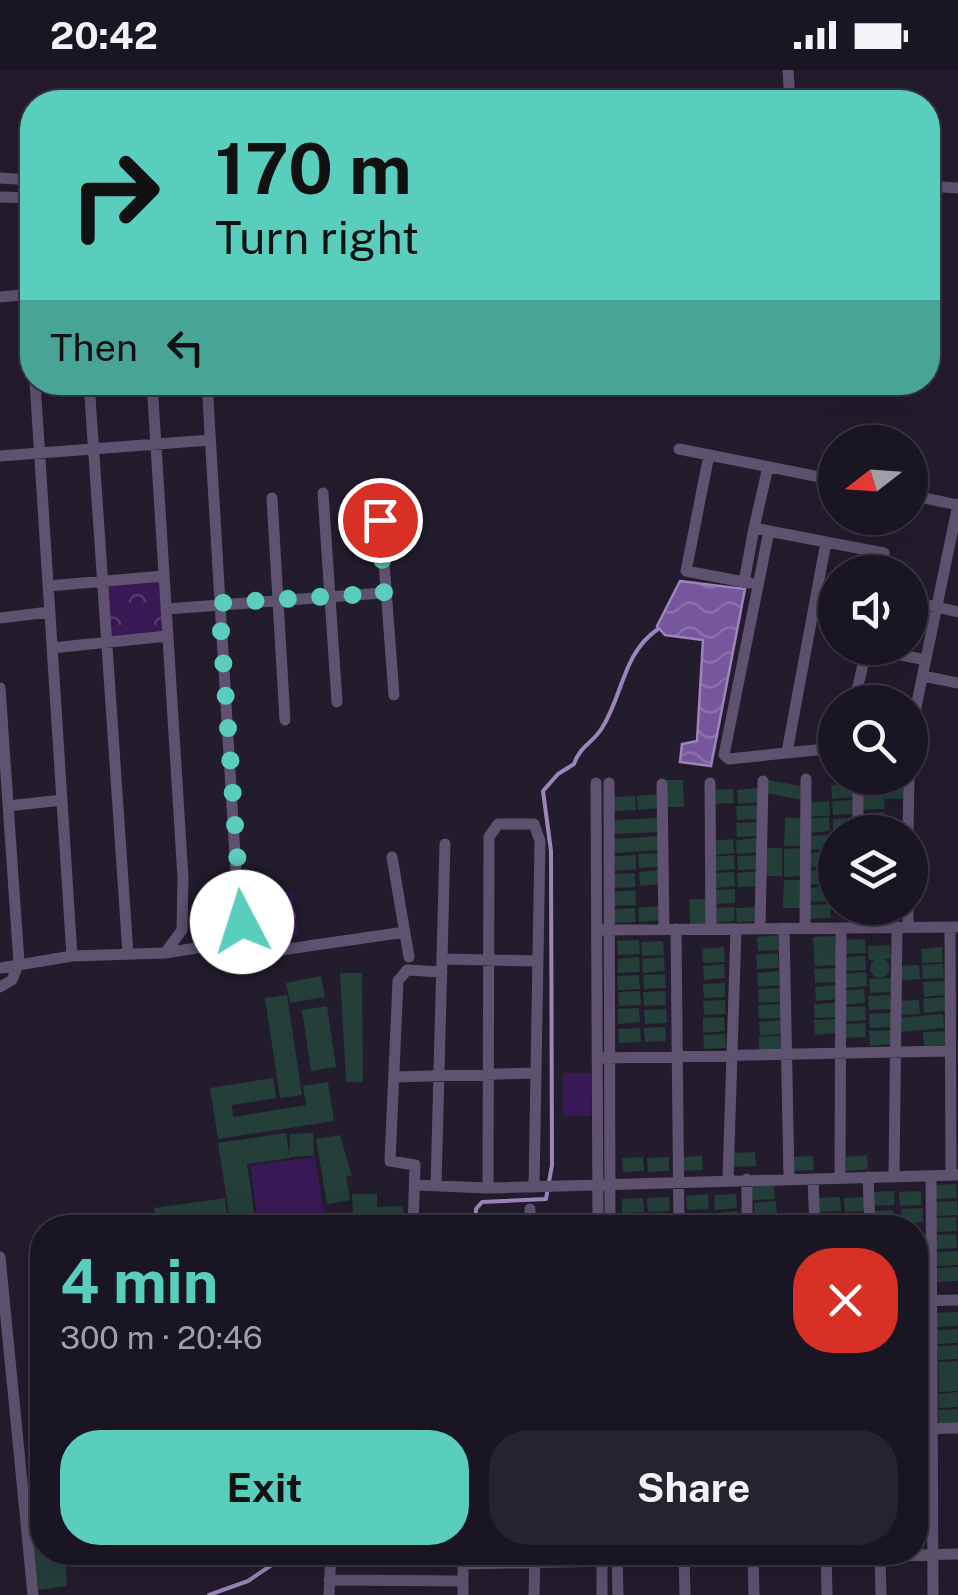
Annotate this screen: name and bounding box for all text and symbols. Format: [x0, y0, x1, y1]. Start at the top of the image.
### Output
text: 20:42 [50, 13, 158, 58]
text: 170 m [215, 127, 412, 210]
icon: right [50, 130, 180, 260]
text: Turn right [215, 211, 419, 264]
icon: left [158, 320, 213, 375]
text: Then [50, 325, 138, 370]
north arrow [818, 425, 928, 535]
map controls [818, 425, 928, 925]
pin [338, 478, 423, 563]
icon: arrive [353, 493, 408, 548]
button: sound [818, 555, 928, 665]
button: search [818, 685, 928, 795]
button: layers [818, 815, 928, 925]
position arrow [190, 870, 294, 974]
text: 4 min [60, 1246, 218, 1317]
button: close [793, 1248, 898, 1353]
text: 300 m · 20:46 [60, 1319, 263, 1356]
button: Exit [60, 1430, 469, 1545]
button: Share [489, 1430, 898, 1545]

